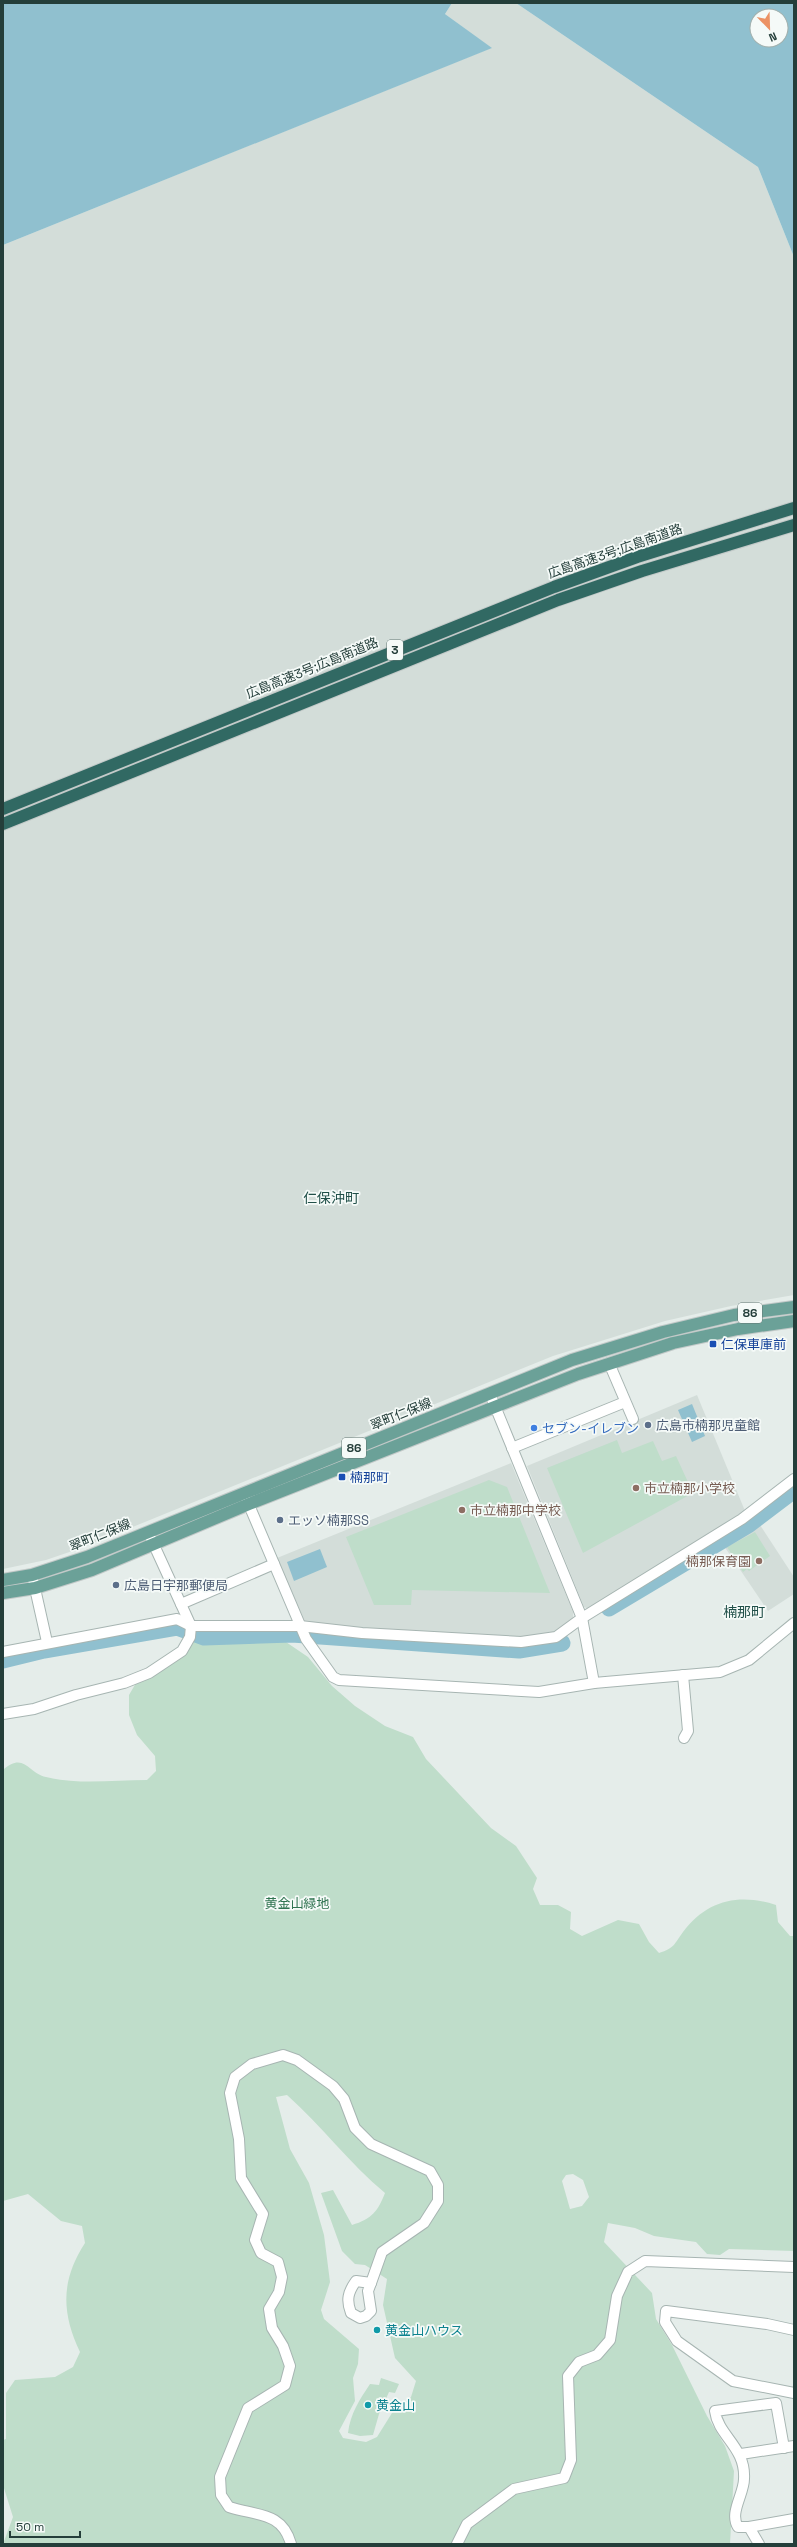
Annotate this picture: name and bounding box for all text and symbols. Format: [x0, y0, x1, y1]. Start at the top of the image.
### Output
north arrow [749, 8, 789, 48]
text: N [767, 29, 779, 45]
street label: 広島高速3号;広島南道路 [545, 520, 685, 582]
street label: 広島高速3号;広島南道路 [243, 634, 381, 702]
road number: 3 [387, 640, 403, 660]
district label: 仁保沖町 [303, 1189, 359, 1207]
road number: 86 [738, 1303, 762, 1323]
place label: 仁保車庫前 [721, 1336, 786, 1353]
marker: 仁保車庫前 [708, 1339, 718, 1349]
street label: 翠町仁保線 [368, 1394, 434, 1434]
place label: 広島市楠那児童館 [656, 1417, 760, 1434]
place label: セブン-イレブン [542, 1420, 639, 1437]
marker: 広島市楠那児童館 [643, 1420, 653, 1430]
marker: セブン-イレブン [529, 1423, 539, 1433]
road number: 86 [342, 1438, 366, 1458]
place label: 楠那町 [350, 1469, 389, 1486]
marker: 楠那町 [337, 1472, 347, 1482]
place label: 市立楠那小学校 [644, 1480, 735, 1497]
marker: 市立楠那小学校 [631, 1483, 641, 1493]
place label: 市立楠那中学校 [470, 1502, 561, 1519]
marker: 市立楠那中学校 [457, 1505, 467, 1515]
place label: エッソ楠那SS [288, 1512, 369, 1529]
street label: 翠町仁保線 [67, 1515, 133, 1555]
marker: エッソ楠那SS [275, 1515, 285, 1525]
place label: 楠那保育園 [686, 1553, 751, 1570]
marker: 楠那保育園 [754, 1556, 764, 1566]
place label: 広島日宇那郵便局 [124, 1577, 228, 1594]
marker: 広島日宇那郵便局 [111, 1580, 121, 1590]
district label: 楠那町 [723, 1603, 765, 1621]
park label: 黄金山緑地 [264, 1895, 330, 1912]
place label: 黄金山ハウス [385, 2322, 463, 2339]
marker: 黄金山ハウス [372, 2325, 382, 2335]
place label: 黄金山 [376, 2397, 415, 2414]
marker: 黄金山 [363, 2400, 373, 2410]
scale bar [10, 2513, 80, 2539]
text: 50 m [16, 2519, 44, 2535]

